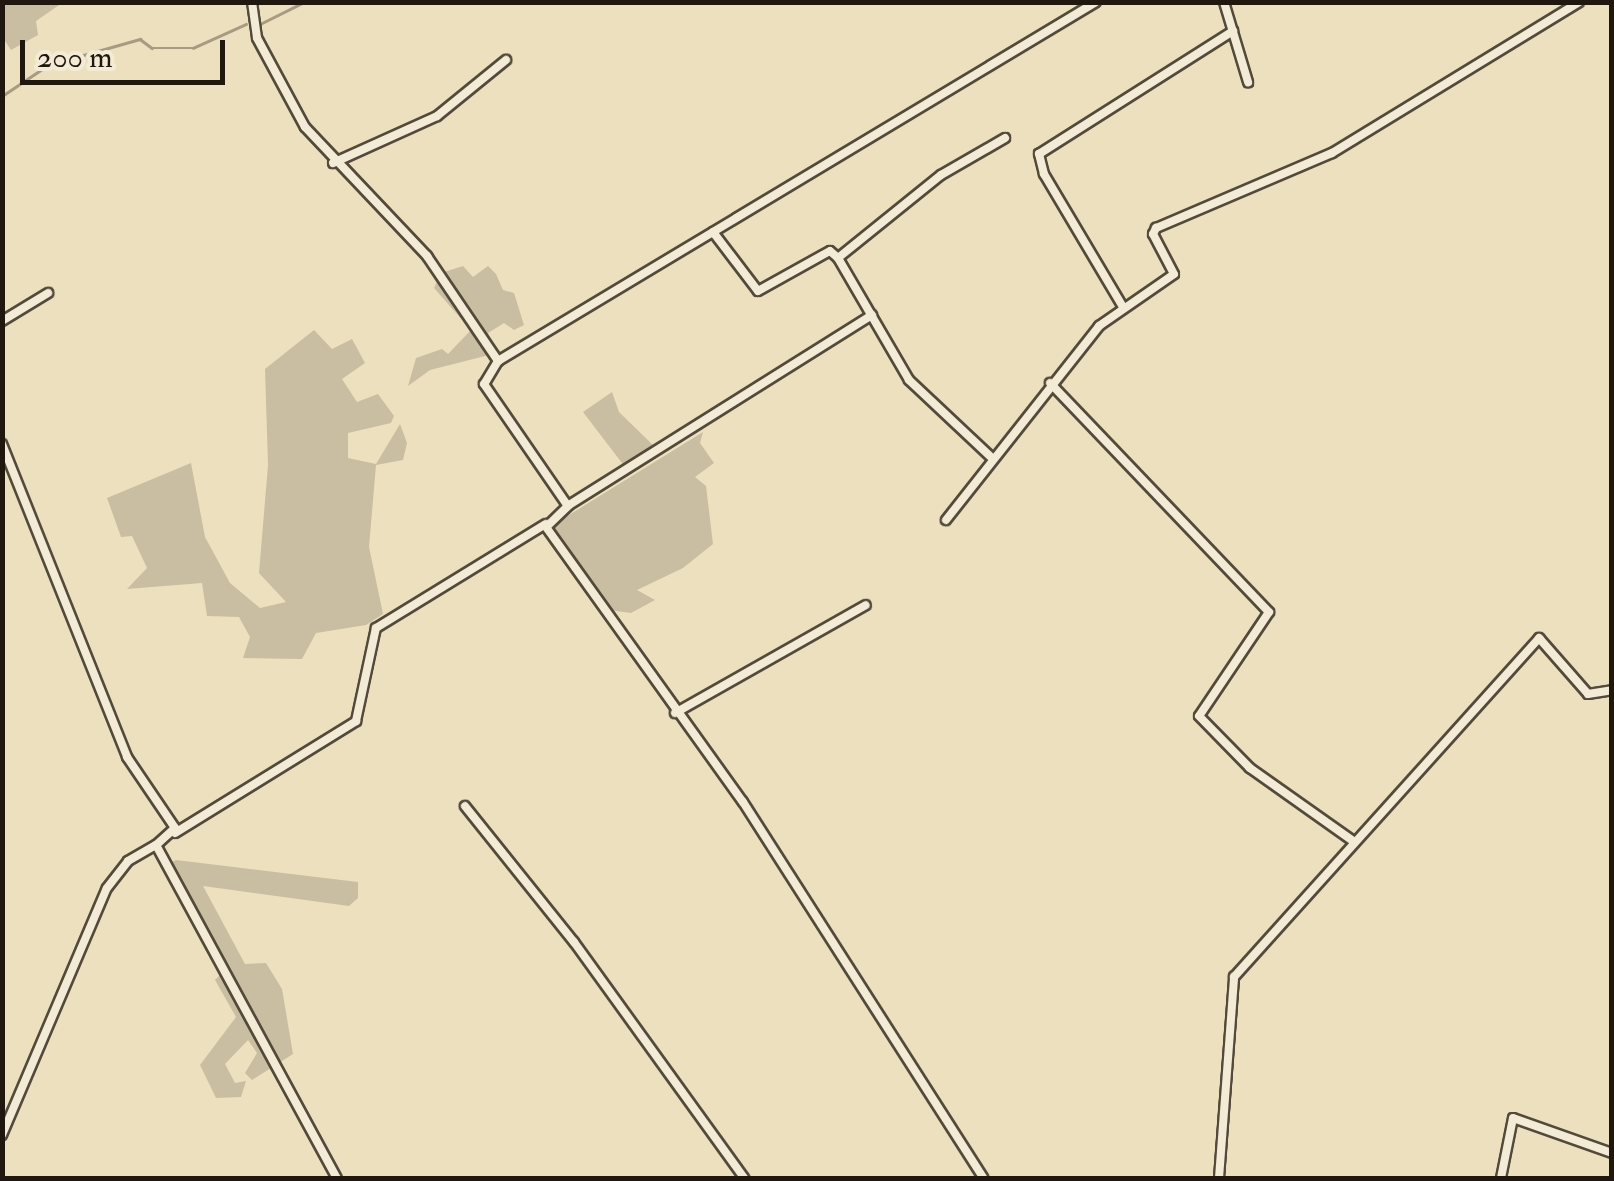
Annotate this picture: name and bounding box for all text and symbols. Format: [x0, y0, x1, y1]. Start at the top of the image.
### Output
scale bar [25, 20, 230, 82]
text: 200 m [37, 39, 113, 76]

